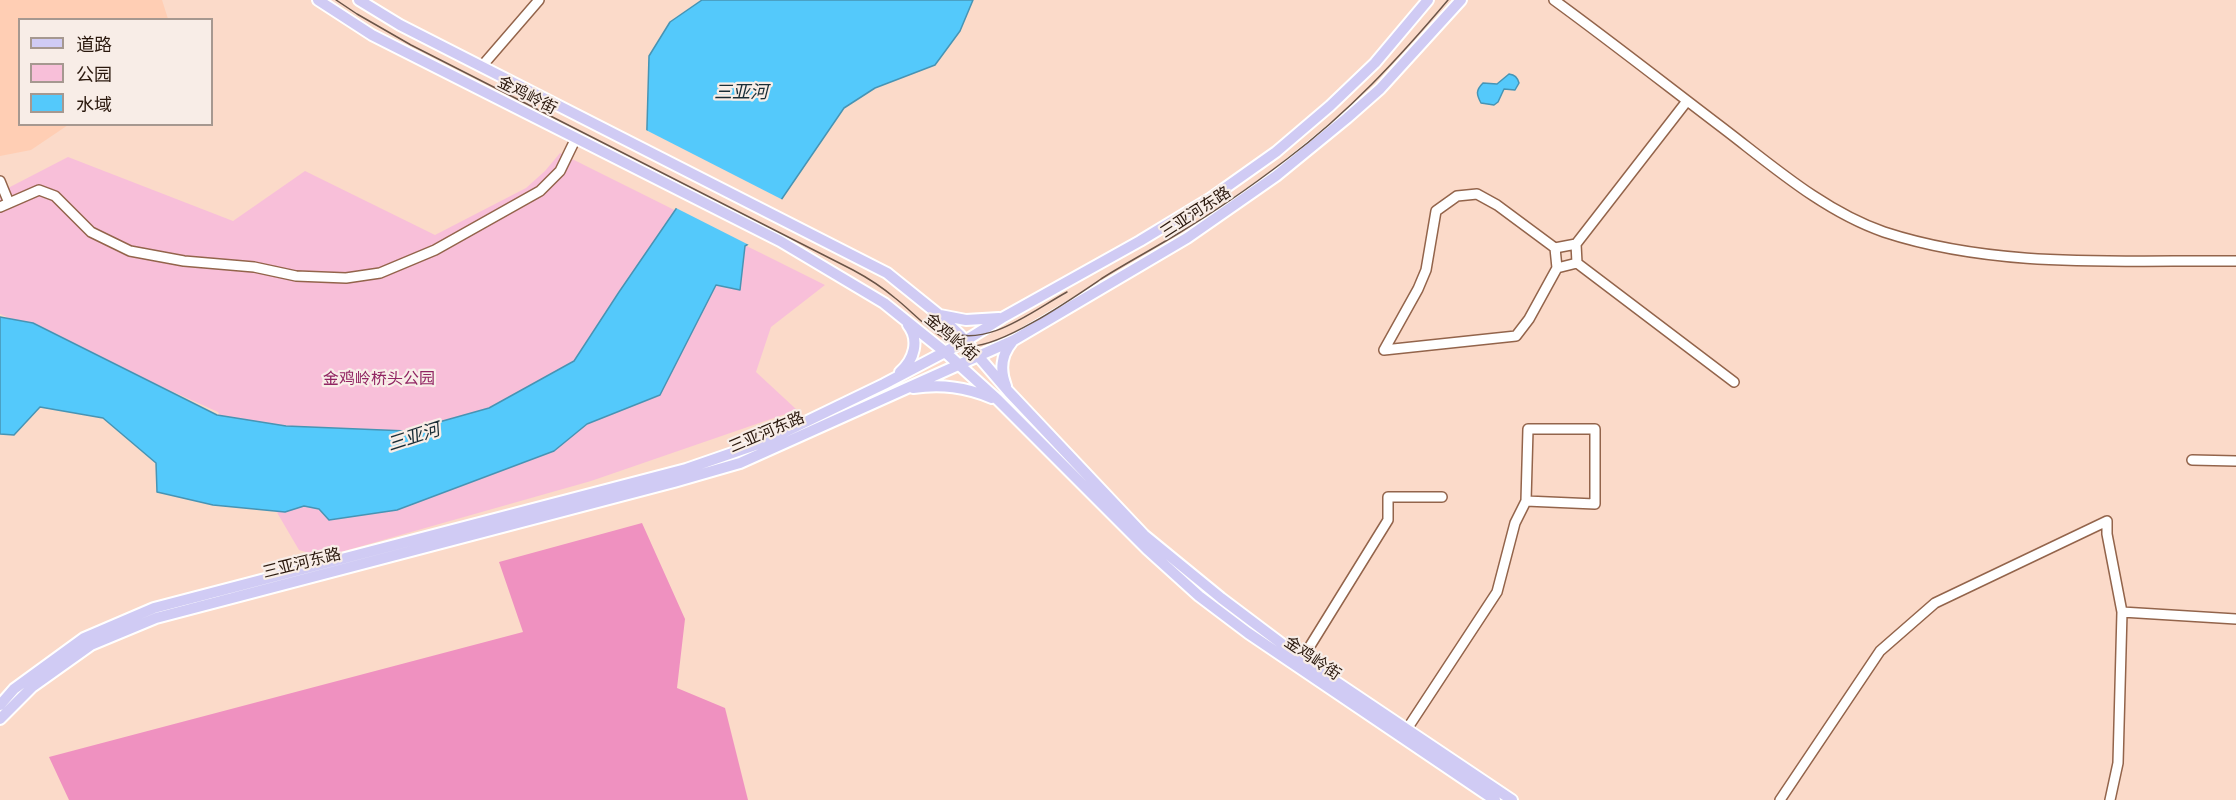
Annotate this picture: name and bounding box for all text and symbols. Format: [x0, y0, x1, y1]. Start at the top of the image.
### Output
legend [18, 18, 213, 126]
text: 道路 [76, 34, 112, 55]
text: 公园 [76, 64, 112, 85]
street label: 金鸡岭街 [494, 73, 560, 119]
water label: 三亚河 [714, 82, 768, 104]
text: 水域 [76, 94, 112, 115]
street label: 三亚河东路 [1157, 183, 1235, 243]
street label: 金鸡岭街 [920, 310, 982, 366]
park label: 金鸡岭桥头公园 [323, 370, 435, 390]
street label: 三亚河东路 [726, 409, 808, 457]
water label: 三亚河 [385, 419, 443, 457]
street label: 三亚河东路 [261, 545, 343, 583]
street label: 金鸡岭街 [1280, 633, 1344, 685]

